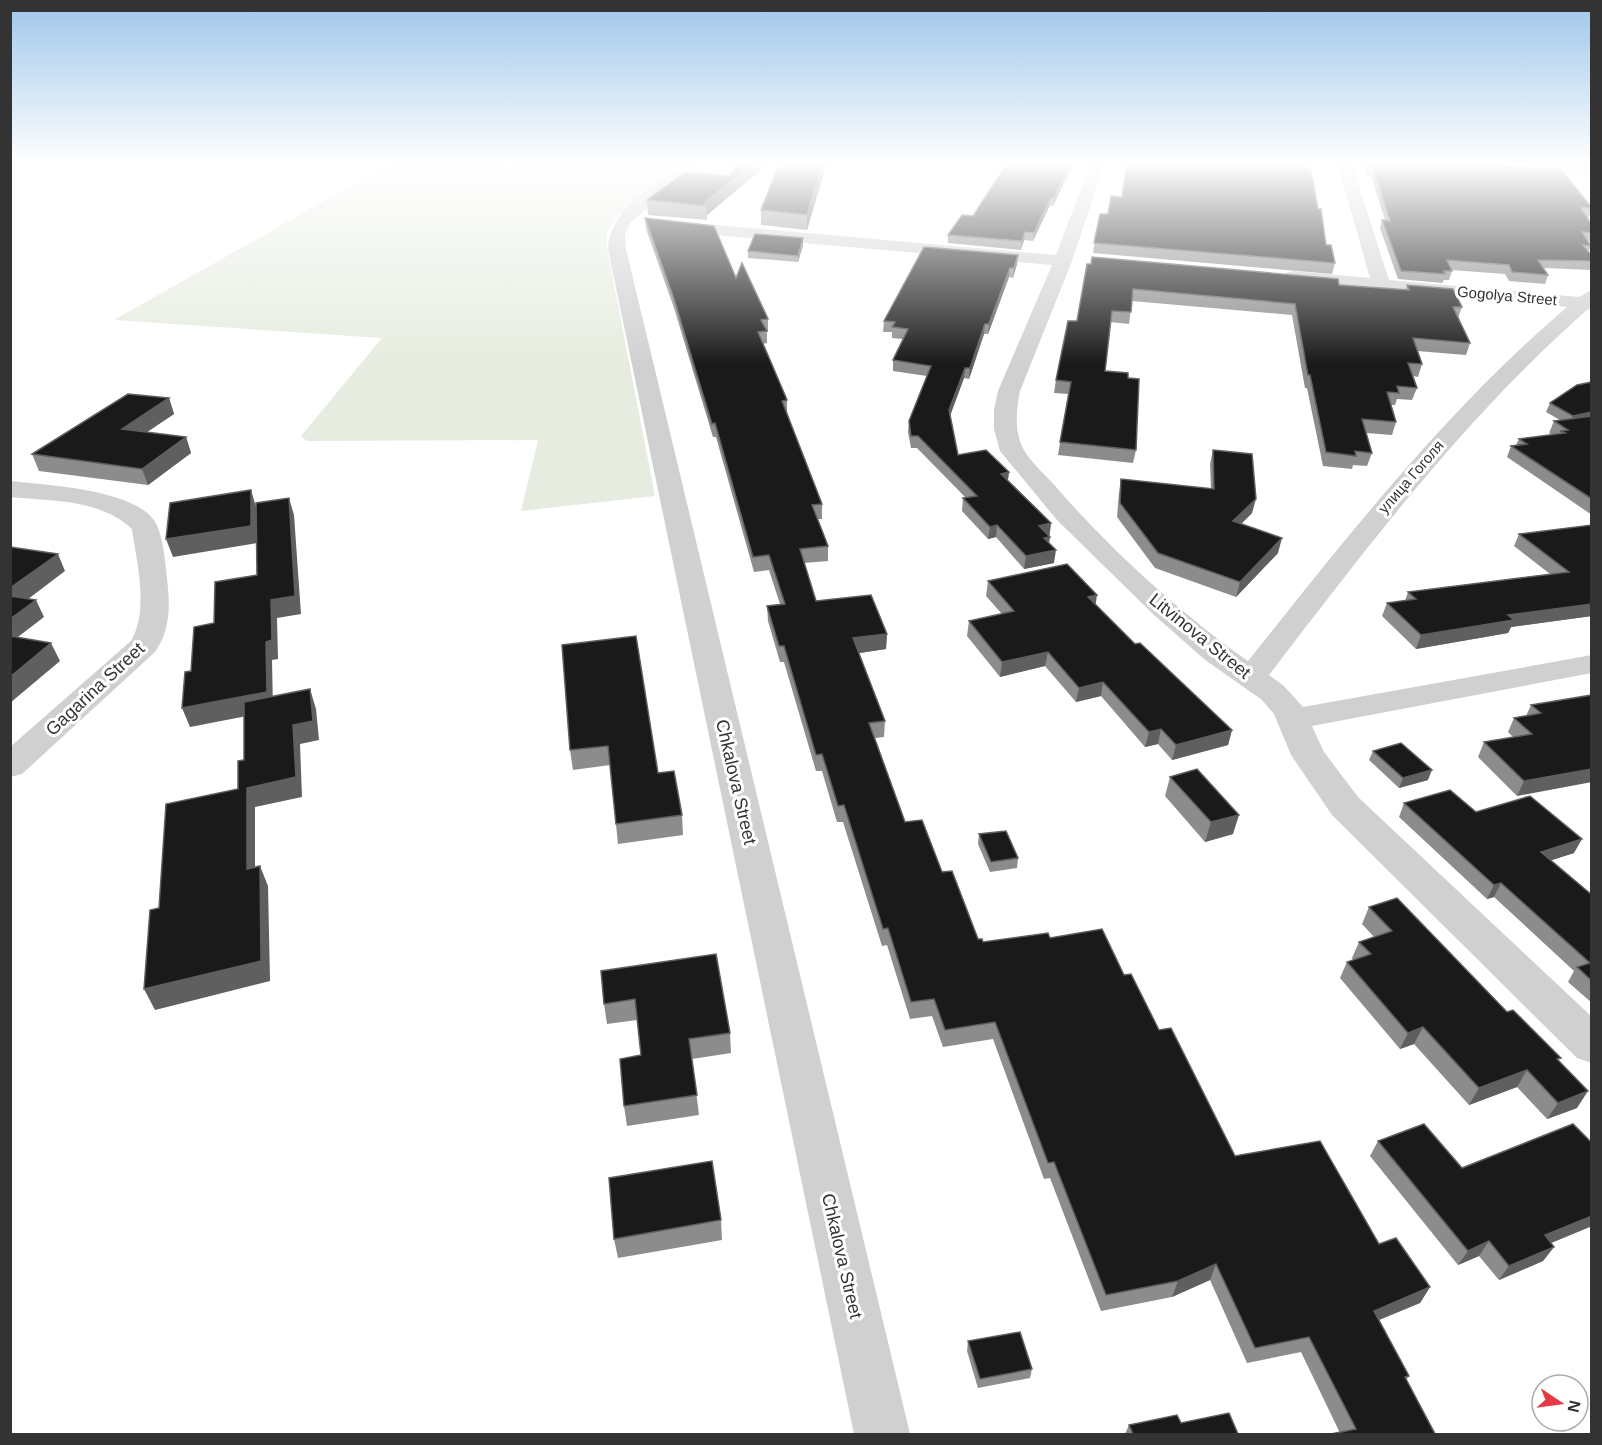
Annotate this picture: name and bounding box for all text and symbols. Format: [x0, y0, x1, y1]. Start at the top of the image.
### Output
street label: Gogolya Street [1456, 283, 1558, 308]
street label: улица Гоголя [1374, 437, 1447, 517]
street label: Litvinova Street [1145, 589, 1255, 683]
street label: Gagarina Street [42, 638, 148, 740]
street label: Chkalova Street [712, 717, 760, 847]
street label: Chkalova Street [818, 1191, 866, 1321]
north arrow [1530, 1373, 1590, 1433]
text: N [1565, 1399, 1584, 1414]

